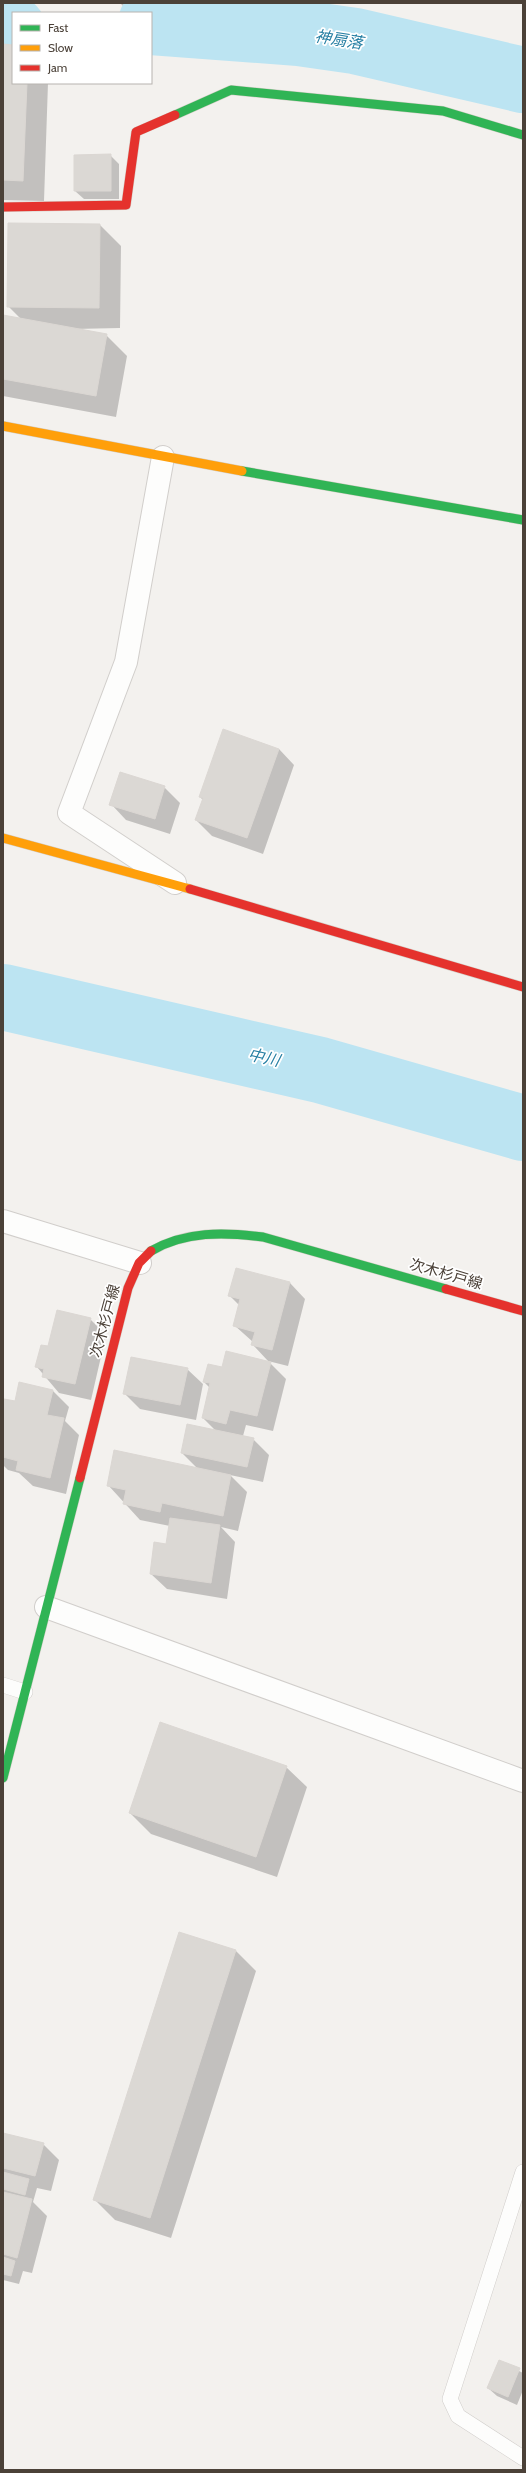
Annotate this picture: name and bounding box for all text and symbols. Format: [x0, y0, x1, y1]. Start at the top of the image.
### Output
legend [12, 12, 152, 84]
text: Fast [48, 20, 68, 35]
water label: 神扇落 [314, 26, 367, 53]
text: Slow [48, 40, 73, 55]
text: Jam [47, 60, 67, 75]
water label: 中川 [246, 1045, 284, 1071]
street label: 次木杉戸線 [407, 1255, 485, 1293]
street label: 次木杉戸線 [87, 1282, 123, 1360]

